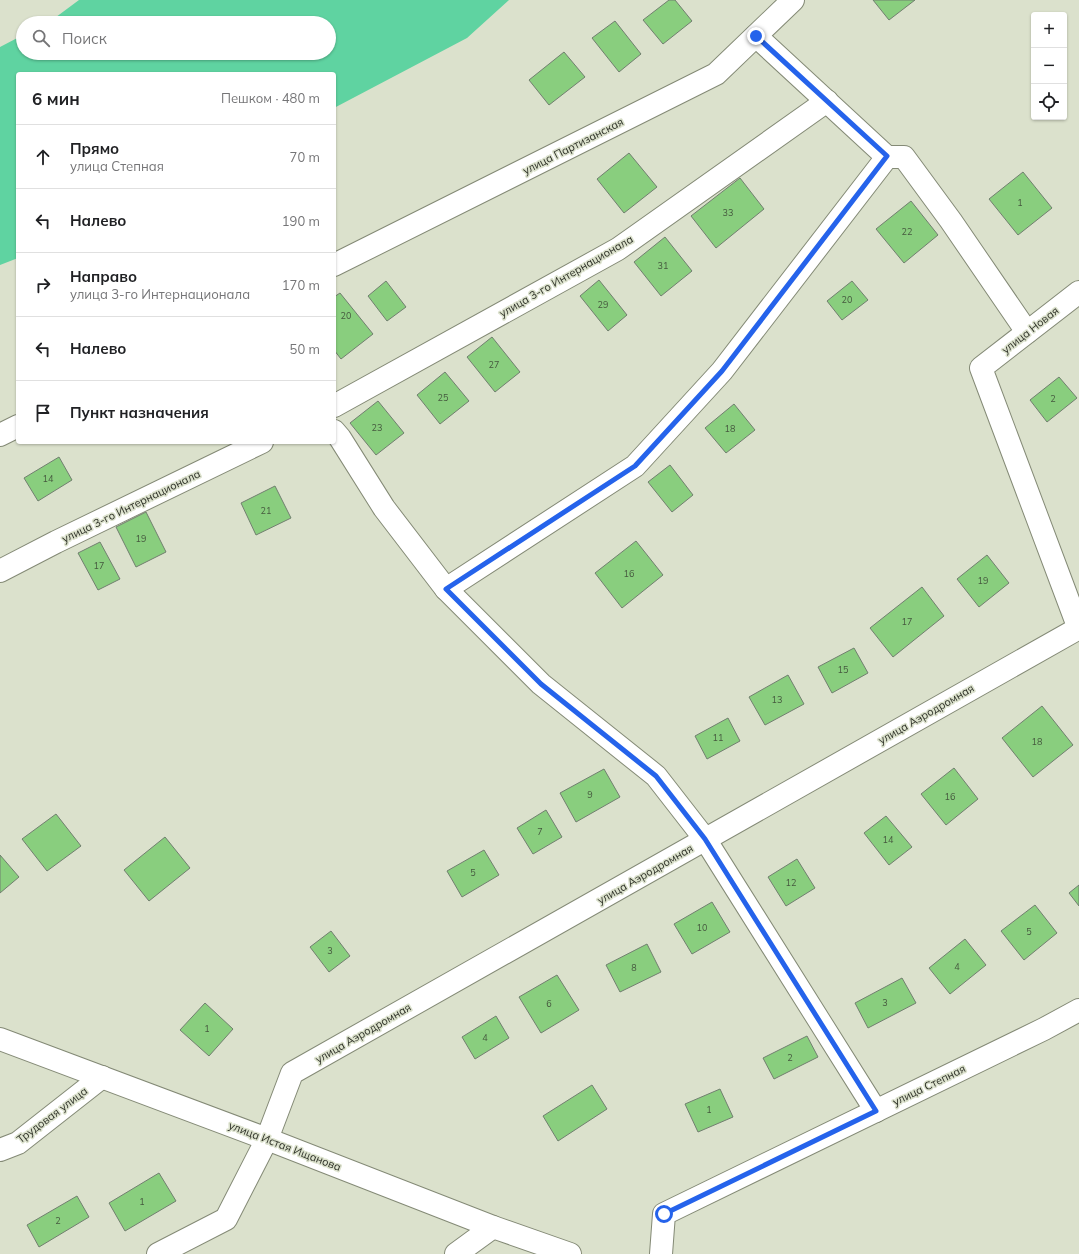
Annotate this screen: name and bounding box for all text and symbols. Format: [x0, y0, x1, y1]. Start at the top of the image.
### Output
map controls [1031, 12, 1067, 120]
button: + [1031, 12, 1067, 48]
search box [16, 16, 336, 60]
icon: search [30, 27, 52, 49]
route end [747, 27, 765, 45]
text: Поиск [62, 29, 107, 48]
button: − [1031, 48, 1067, 84]
button: locate [1031, 84, 1067, 120]
text: 6 мин [32, 88, 80, 109]
text: Пешком · 480 m [221, 90, 320, 106]
street label: улица Партизанская [520, 114, 626, 178]
text: Прямо [70, 139, 119, 158]
icon: ahead [32, 146, 54, 168]
text: 70 m [290, 149, 320, 165]
text: улица Степная [70, 158, 164, 174]
house number: 1 [1017, 197, 1023, 208]
house number: 33 [723, 207, 733, 218]
icon: left [32, 210, 54, 232]
text: Налево [70, 211, 126, 230]
text: 190 m [282, 213, 320, 229]
house number: 22 [902, 226, 912, 237]
street label: улица 3-го Интернационала [497, 232, 635, 320]
house number: 31 [658, 260, 668, 271]
text: Направо [70, 267, 137, 286]
icon: right [32, 274, 54, 296]
text: 170 m [282, 277, 320, 293]
text: улица 3-го Интернационала [70, 286, 250, 302]
house number: 20 [842, 294, 852, 305]
house number: 29 [598, 299, 608, 310]
street label: улица Новая [999, 303, 1061, 357]
house number: 20 [341, 310, 351, 321]
icon: left [32, 338, 54, 360]
text: Налево [70, 339, 126, 358]
text: 50 m [290, 341, 320, 357]
house number: 27 [489, 359, 499, 370]
house number: 25 [438, 392, 449, 403]
house number: 2 [1050, 393, 1056, 404]
icon: arrive [32, 402, 54, 424]
text: Пункт назначения [70, 403, 209, 422]
house number: 23 [372, 422, 382, 433]
house number: 18 [725, 423, 735, 434]
street label: улица 3-го Интернационала [59, 466, 203, 546]
house number: 14 [43, 473, 54, 484]
house number: 21 [261, 505, 271, 516]
house number: 19 [136, 533, 146, 544]
house number: 17 [94, 560, 104, 571]
house number: 16 [624, 568, 634, 579]
house number: 19 [978, 575, 988, 586]
house number: 17 [902, 616, 912, 627]
house number: 15 [838, 664, 849, 675]
street label: улица Аэродромная [876, 681, 976, 747]
house number: 13 [772, 694, 782, 705]
house number: 11 [713, 732, 723, 743]
house number: 18 [1032, 736, 1042, 747]
house number: 9 [587, 789, 593, 800]
house number: 16 [945, 791, 955, 802]
house number: 7 [537, 826, 543, 837]
house number: 14 [883, 834, 894, 845]
street label: улица Аэродромная [595, 841, 695, 907]
house number: 5 [470, 867, 476, 878]
house number: 12 [786, 877, 796, 888]
house number: 10 [697, 922, 707, 933]
house number: 5 [1026, 926, 1032, 937]
house number: 3 [327, 945, 333, 956]
house number: 4 [954, 961, 960, 972]
house number: 8 [631, 962, 637, 973]
house number: 3 [882, 997, 888, 1008]
house number: 6 [546, 998, 552, 1009]
street label: улица Аэродромная [313, 1000, 413, 1066]
house number: 1 [204, 1023, 210, 1034]
house number: 4 [482, 1032, 488, 1043]
house number: 2 [787, 1052, 793, 1063]
street label: улица Степная [890, 1061, 968, 1109]
street label: Трудовая улица [14, 1084, 90, 1146]
house number: 1 [706, 1104, 712, 1115]
street label: улица Истая Ищанова [227, 1118, 343, 1174]
house number: 1 [139, 1196, 145, 1207]
route start [655, 1205, 673, 1223]
house number: 2 [55, 1215, 61, 1226]

